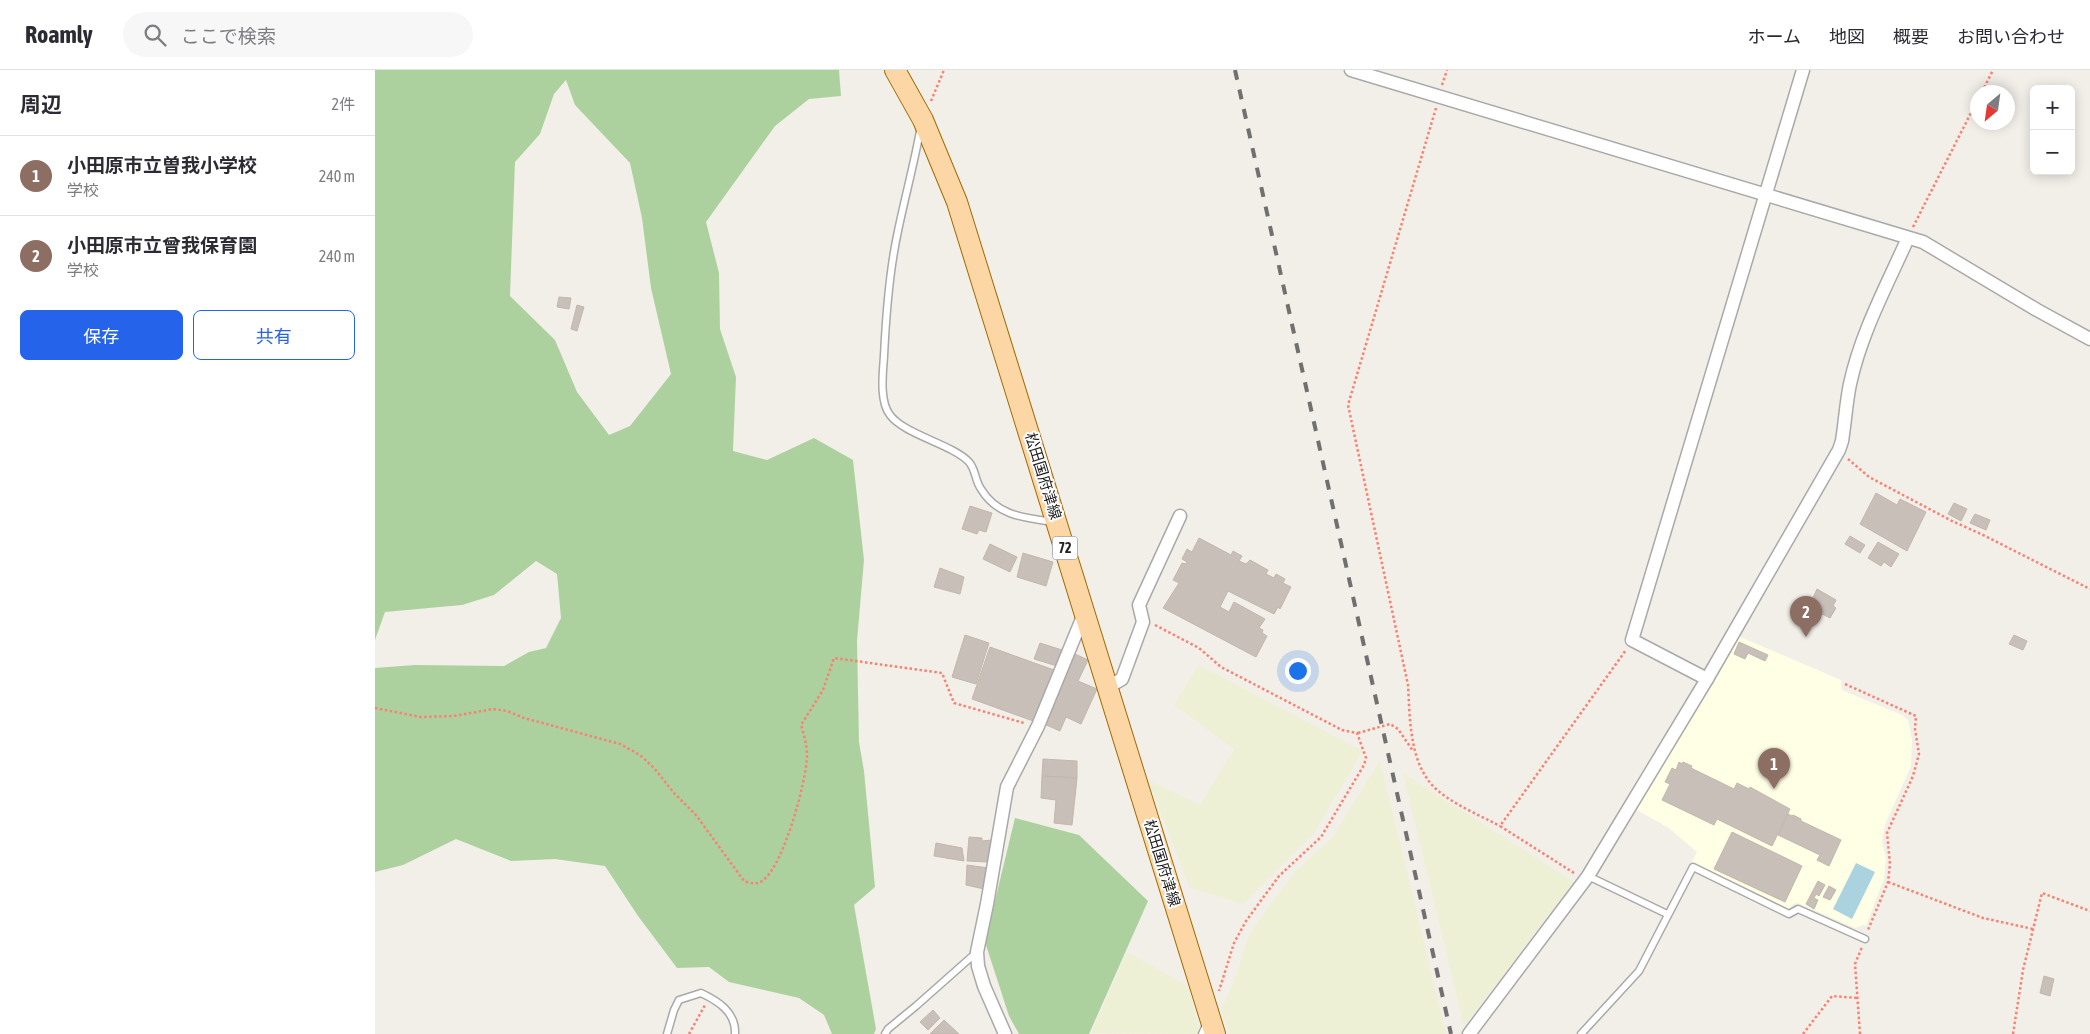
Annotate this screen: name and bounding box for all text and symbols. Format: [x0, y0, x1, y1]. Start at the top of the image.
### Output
search box [123, 12, 473, 57]
text: Roamly [25, 21, 93, 48]
icon: search [141, 21, 169, 49]
text: ここで検索 [181, 25, 276, 47]
text: ホーム [1748, 26, 1801, 47]
text: 地図 [1829, 26, 1865, 47]
text: 概要 [1893, 26, 1929, 47]
text: お問い合わせ [1957, 26, 2065, 47]
north arrow [1970, 85, 2015, 130]
map controls [2030, 85, 2075, 175]
button: + [2030, 85, 2075, 130]
text: 周辺 [20, 92, 62, 116]
text: 2件 [331, 95, 355, 113]
button: − [2030, 130, 2075, 175]
text: 小田原市立曽我小学校 [67, 154, 257, 176]
text: 1 [32, 167, 40, 185]
text: 240 m [319, 167, 355, 185]
text: 学校 [67, 181, 99, 199]
text: 小田原市立曾我保育園 [67, 234, 257, 256]
text: 2 [32, 247, 40, 265]
text: 240 m [319, 247, 355, 265]
text: 学校 [67, 261, 99, 279]
button: 保存 [20, 310, 183, 360]
button: 共有 [193, 310, 355, 360]
street label: 松田国府津線 [1022, 430, 1065, 521]
road number: 72 [1053, 536, 1077, 559]
pin: 2 [1790, 596, 1822, 637]
your location [1285, 658, 1311, 684]
pin: 1 [1758, 748, 1790, 789]
street label: 松田国府津線 [1141, 817, 1184, 908]

